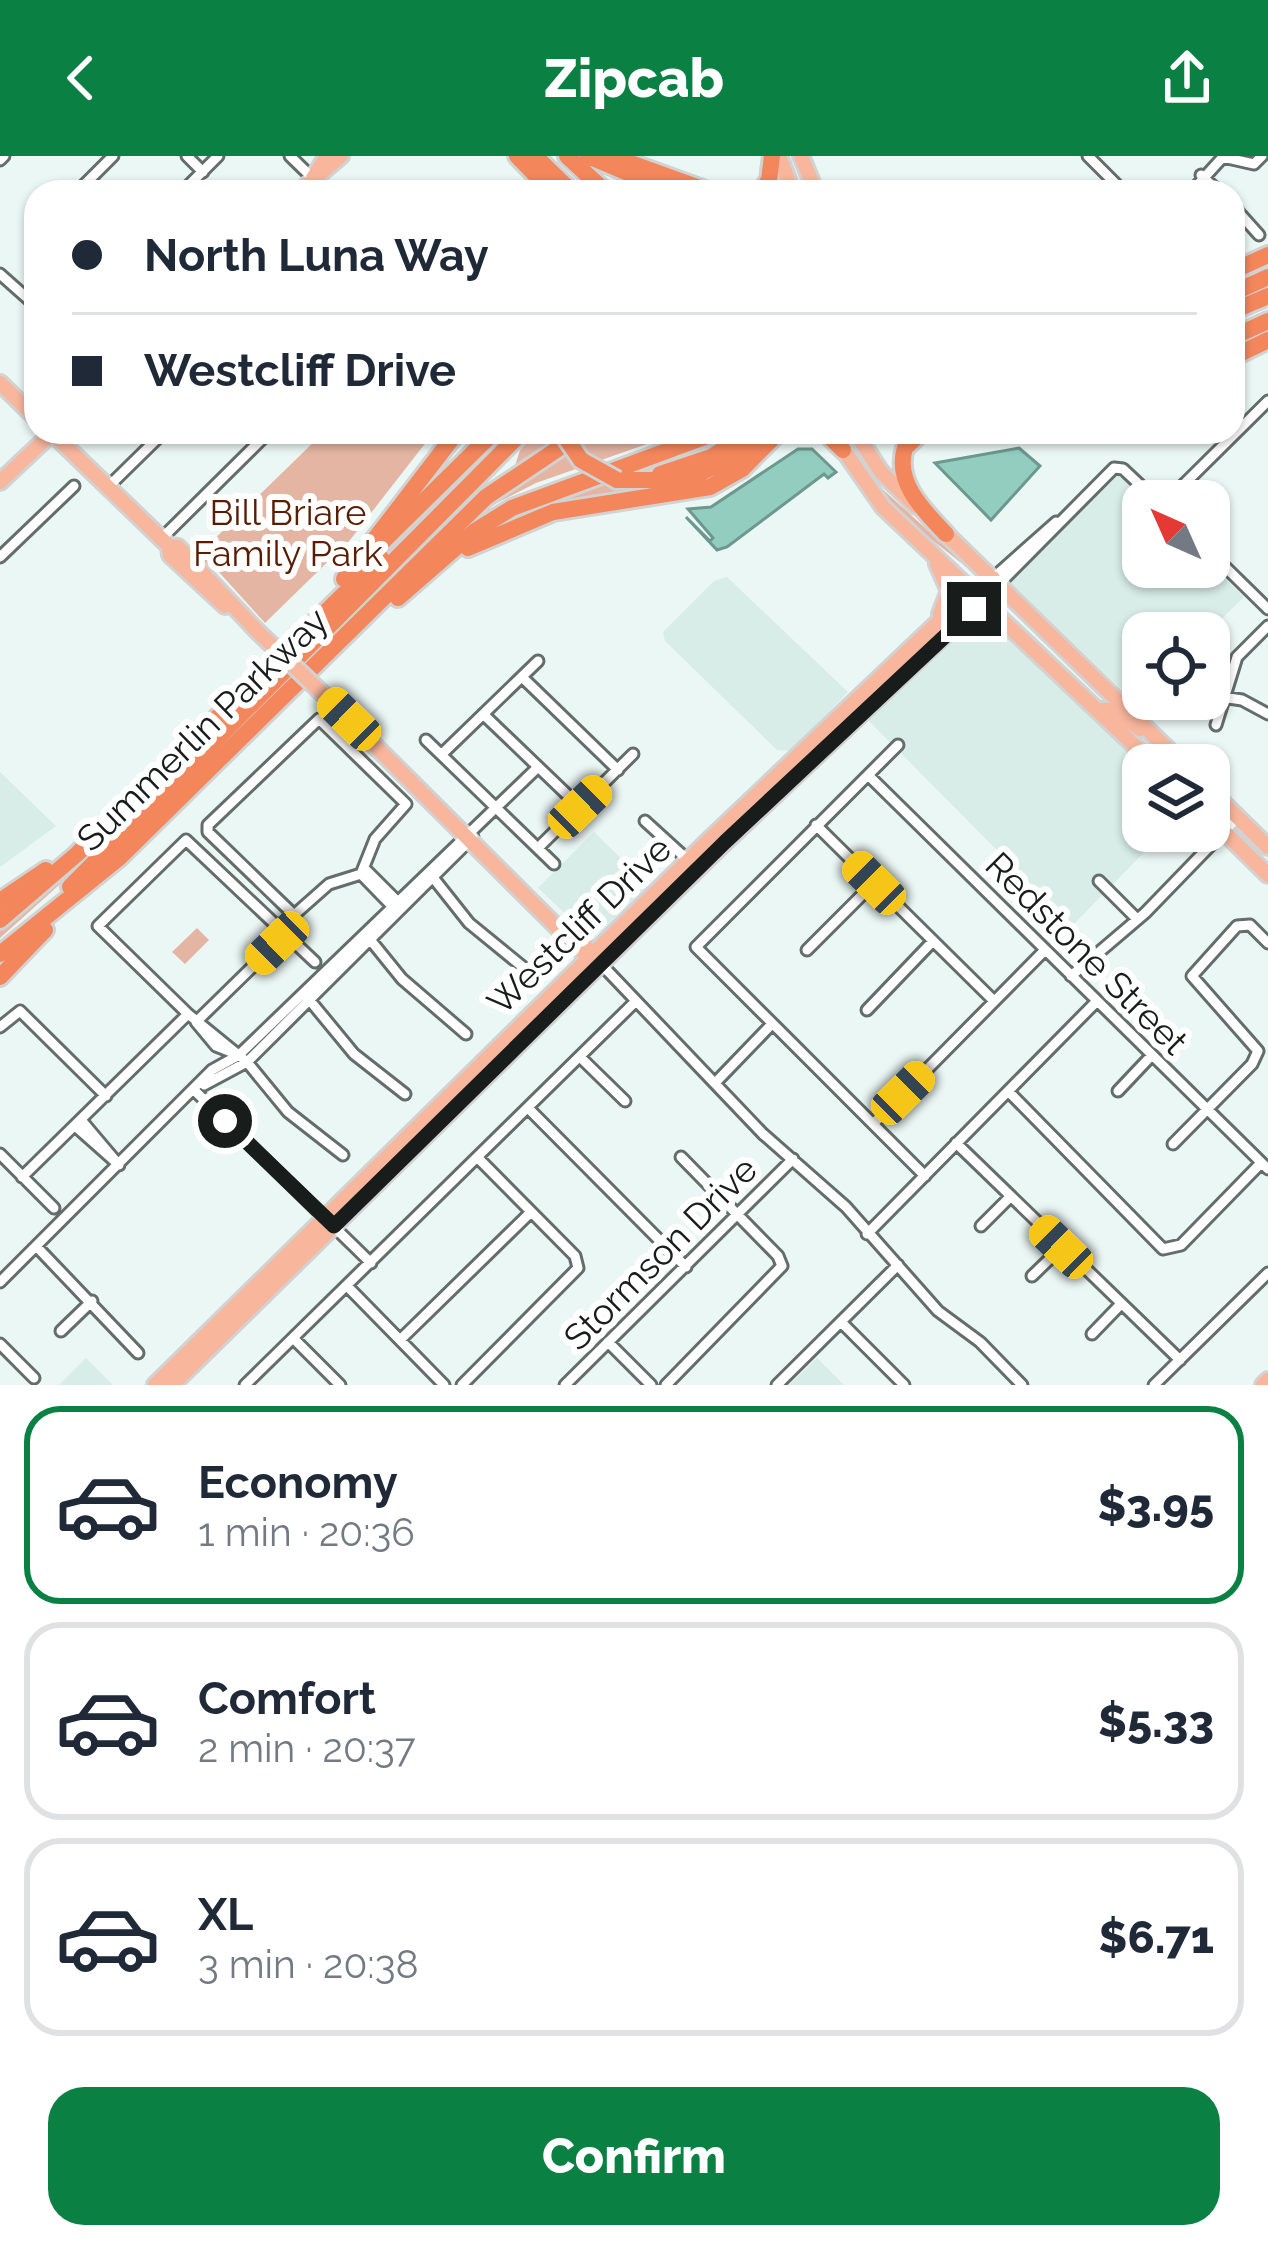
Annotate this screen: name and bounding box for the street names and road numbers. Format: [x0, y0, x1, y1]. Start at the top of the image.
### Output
street label: Summerlin Parkway [68, 599, 336, 859]
street label: Westcliff Drive [479, 827, 679, 1023]
street label: Redstone Street [977, 843, 1197, 1063]
street label: Stormson Drive [555, 1148, 765, 1358]

